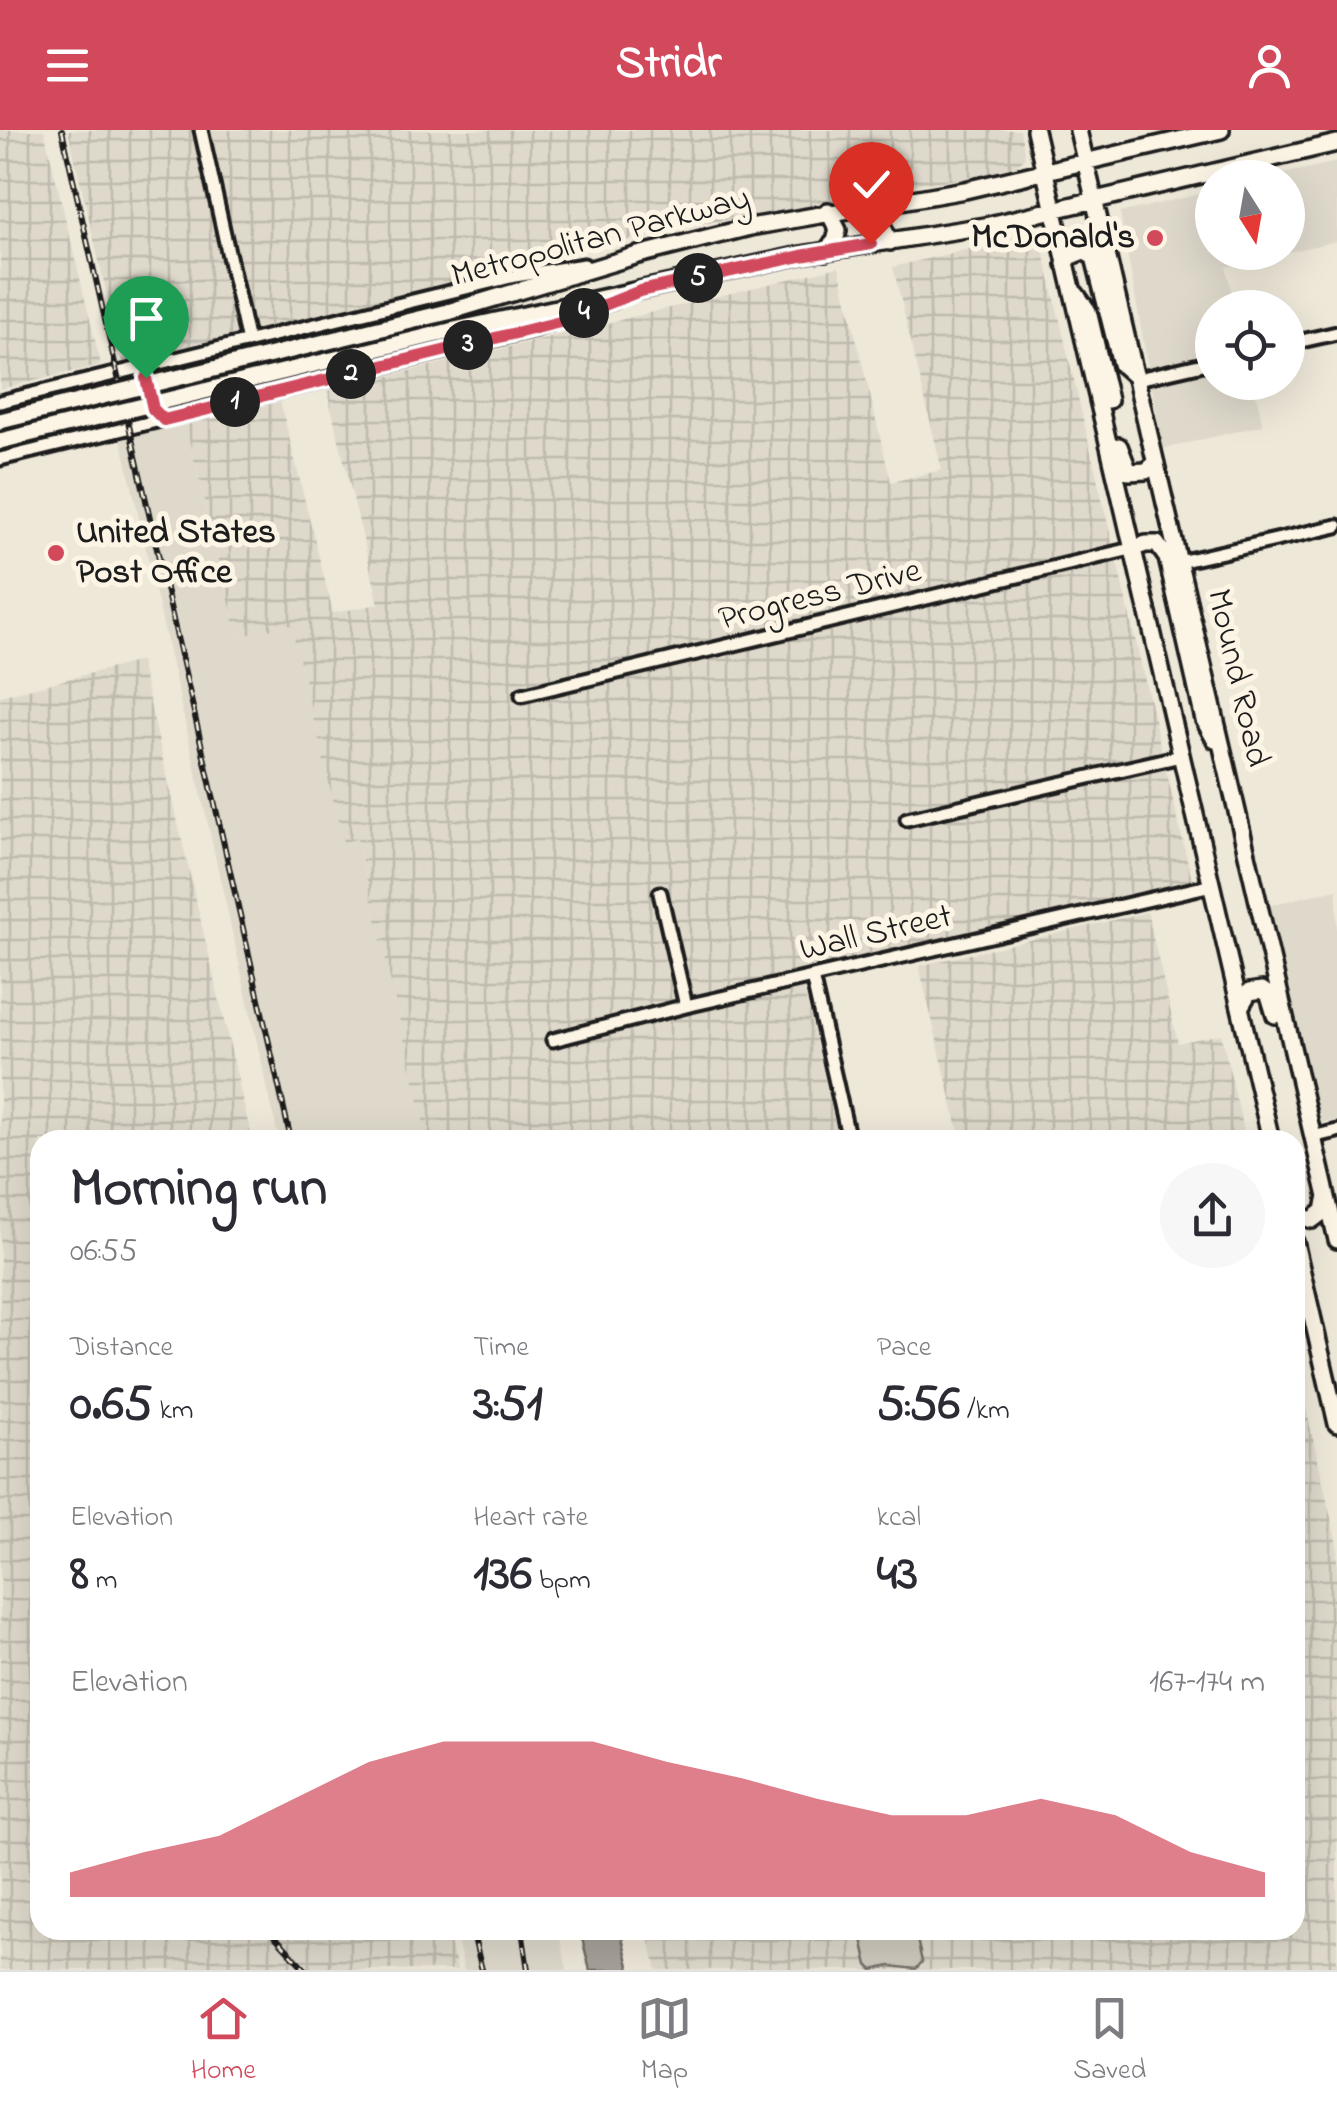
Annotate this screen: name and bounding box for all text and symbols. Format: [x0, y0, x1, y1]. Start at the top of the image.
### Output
text: Stridr [616, 32, 721, 98]
icon: menu [40, 38, 95, 93]
icon: person [1242, 38, 1297, 93]
pin [829, 142, 914, 245]
icon: check [844, 157, 899, 212]
north arrow [1195, 160, 1305, 270]
map controls [1195, 160, 1305, 400]
street label: Metropolitan Parkway [446, 174, 756, 302]
place label: McDonald's [971, 213, 1135, 264]
marker: McDonald's [1144, 227, 1166, 249]
pin: 5 [673, 253, 723, 303]
text: 5 [690, 257, 706, 298]
pin [104, 276, 189, 379]
pin: 4 [559, 288, 609, 338]
button: locate [1195, 290, 1305, 400]
icon: arrive [119, 291, 174, 346]
text: 4 [578, 292, 590, 333]
pin: 3 [443, 320, 493, 370]
text: 3 [462, 324, 474, 365]
pin: 2 [326, 349, 376, 399]
text: 2 [344, 353, 358, 394]
pin: 1 [210, 377, 260, 427]
text: 1 [231, 381, 239, 422]
place label: United States Post Office [76, 508, 276, 599]
marker: United States Post Office [45, 542, 67, 564]
street label: Progress Drive [713, 546, 927, 646]
street label: Mound Road [1192, 584, 1282, 772]
street label: Wall Street [795, 892, 957, 976]
text: Morning run [70, 1151, 327, 1231]
button: share [1160, 1163, 1265, 1268]
text: 06:55 [70, 1229, 137, 1276]
text: Distance [70, 1328, 173, 1369]
text: Time [473, 1328, 529, 1369]
text: Pace [877, 1328, 931, 1369]
text: 0.65 [70, 1369, 152, 1442]
text: 3:51 [473, 1369, 543, 1442]
text: 5:56 [877, 1369, 960, 1442]
text: km [152, 1391, 193, 1432]
text: /km [960, 1391, 1010, 1432]
text: Elevation [70, 1498, 173, 1539]
text: Heart rate [473, 1498, 588, 1539]
text: kcal [877, 1498, 921, 1539]
text: 8 [70, 1539, 89, 1612]
text: 136 [473, 1539, 532, 1612]
text: 43 [877, 1539, 918, 1612]
text: m [89, 1561, 117, 1602]
text: bpm [532, 1561, 591, 1602]
text: Elevation [70, 1660, 188, 1707]
text: 167–174 m [1149, 1660, 1265, 1707]
tab: Home [191, 1991, 256, 2092]
tab: Map [637, 1991, 692, 2092]
tab: Saved [1073, 1991, 1146, 2092]

